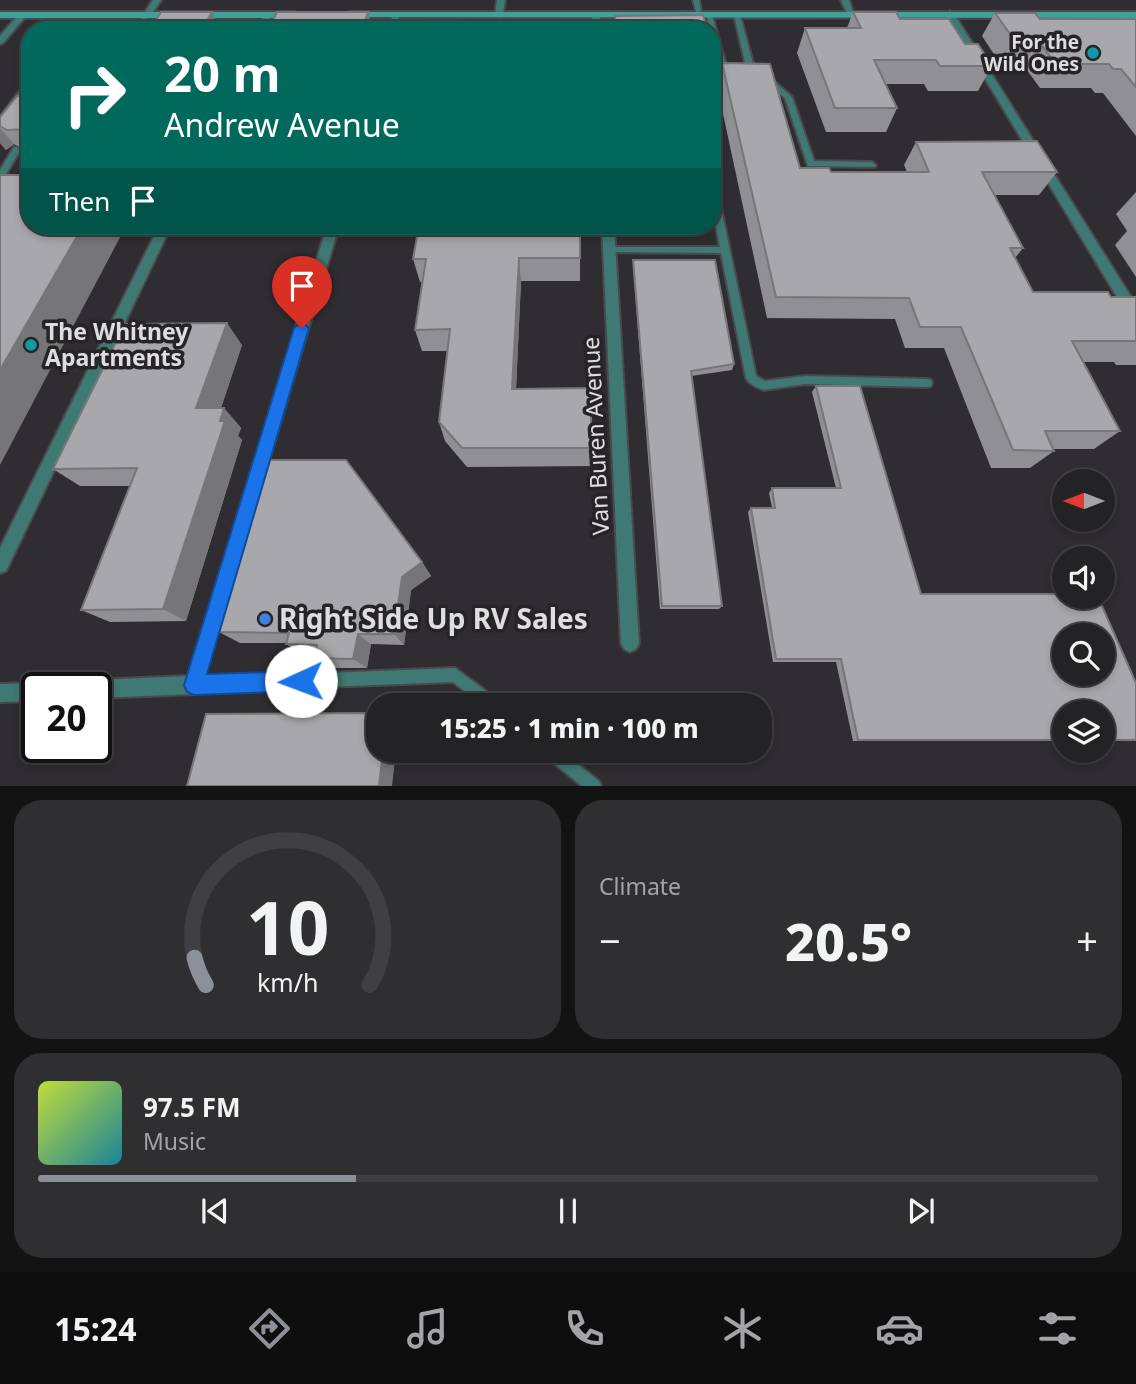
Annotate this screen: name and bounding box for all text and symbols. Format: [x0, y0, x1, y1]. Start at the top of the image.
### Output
place label: For the Wild Ones [984, 29, 1079, 77]
text: 20 m [164, 40, 281, 106]
marker: For the Wild Ones [1085, 45, 1101, 61]
icon: right [49, 49, 140, 140]
text: Andrew Avenue [164, 103, 400, 146]
icon: arrive [124, 182, 162, 220]
text: Then [49, 183, 110, 219]
pin [272, 256, 332, 328]
icon: arrive [283, 267, 321, 305]
place label: The Whitney Apartments [45, 315, 189, 373]
street label: Van Buren Avenue [574, 336, 616, 536]
marker: The Whitney Apartments [23, 337, 39, 353]
north arrow [1052, 469, 1115, 532]
map controls [1052, 469, 1115, 763]
button: sound [1052, 546, 1115, 609]
place label: Right Side Up RV Sales [279, 599, 588, 637]
marker: Right Side Up RV Sales [257, 611, 273, 627]
button: search [1052, 623, 1115, 686]
position arrow [264, 644, 338, 718]
speed limit sign: 20 [21, 672, 112, 763]
button: layers [1052, 700, 1115, 763]
text: 15:25 · 1 min · 100 m [439, 710, 699, 746]
text: Climate [599, 870, 681, 902]
text: 10 [246, 878, 329, 977]
text: 20.5° [785, 905, 912, 976]
text: − [599, 914, 621, 966]
text: + [1076, 914, 1098, 966]
text: km/h [257, 965, 318, 999]
text: 97.5 FM [143, 1089, 240, 1125]
text: Music [143, 1125, 206, 1157]
icon: previous [196, 1192, 234, 1230]
icon: pause [549, 1192, 587, 1230]
icon: next [902, 1192, 940, 1230]
icon: directions [245, 1304, 294, 1353]
icon: music [403, 1304, 452, 1353]
icon: phone [560, 1304, 609, 1353]
icon: climate [718, 1304, 767, 1353]
icon: car [875, 1304, 924, 1353]
icon: filters [1033, 1304, 1082, 1353]
text: 15:24 [54, 1307, 136, 1350]

